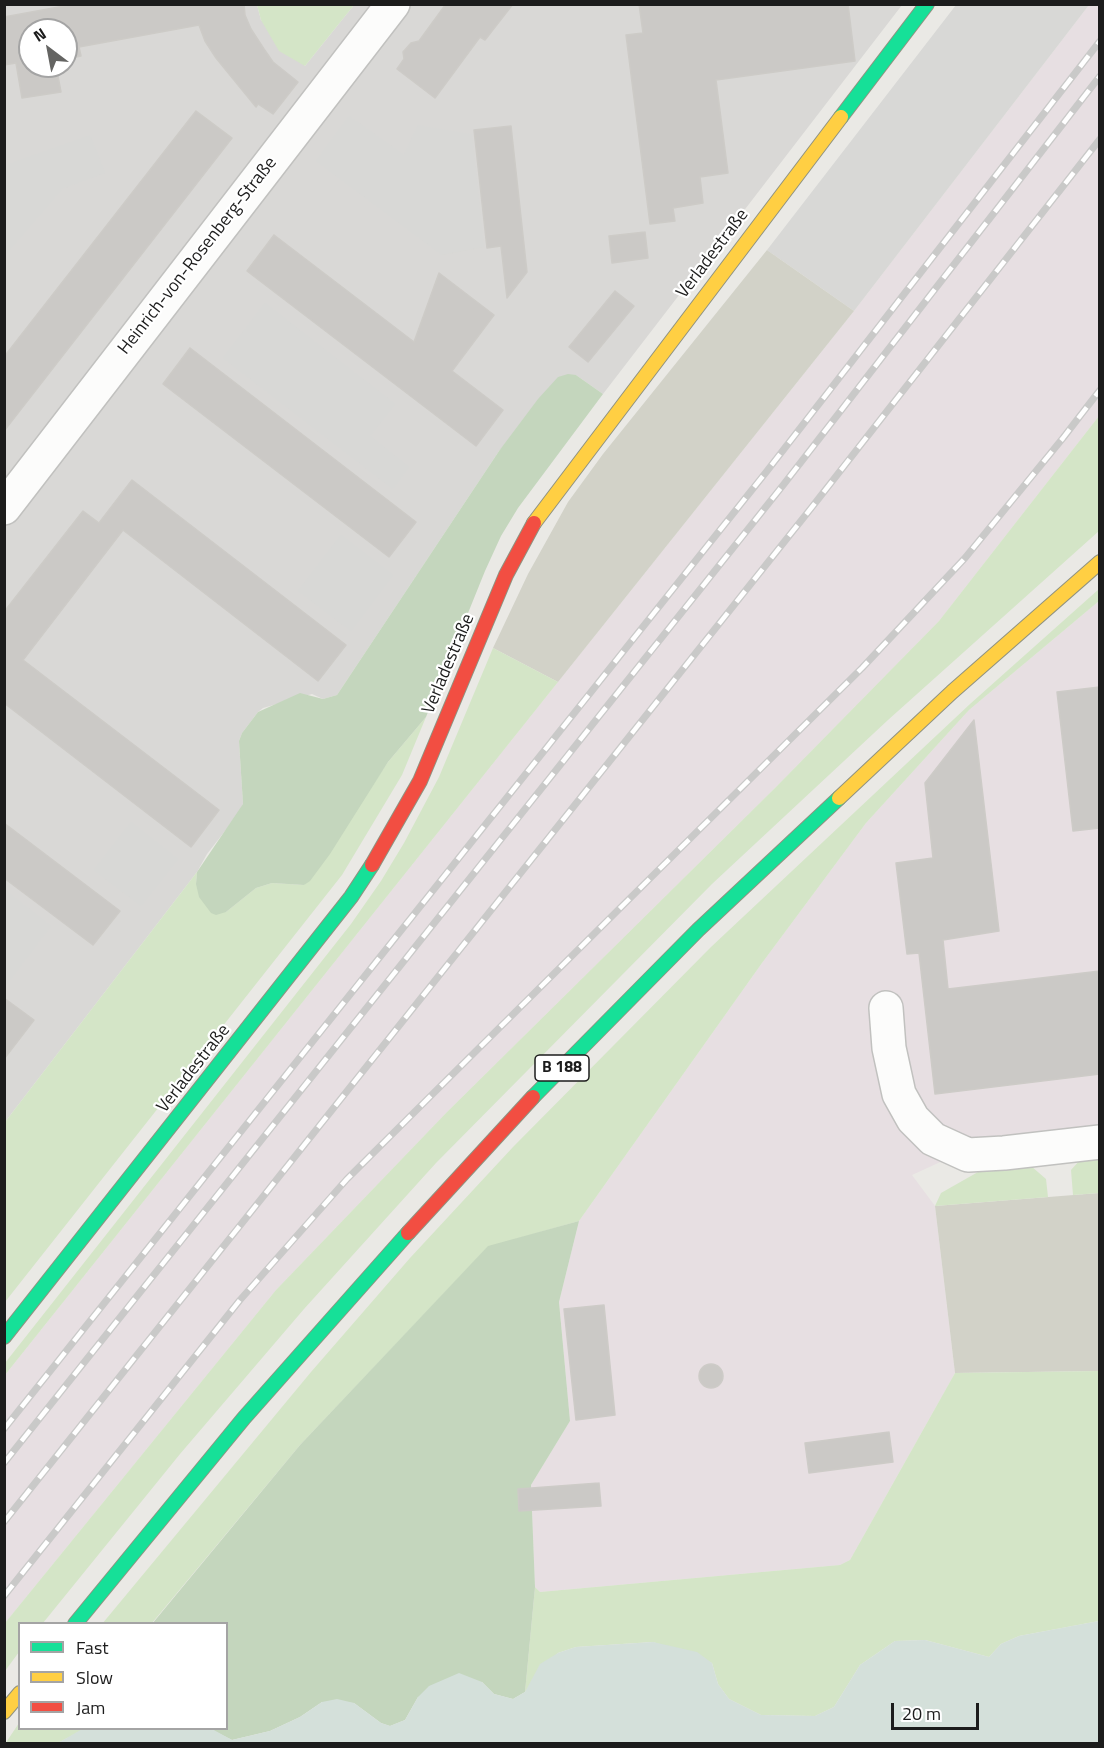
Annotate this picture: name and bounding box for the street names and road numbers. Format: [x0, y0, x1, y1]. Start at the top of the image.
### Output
street label: Heinrich-von-Rosenberg-Straße [114, 153, 282, 359]
street label: Verladestraße [672, 205, 754, 303]
street label: Verladestraße [418, 611, 480, 717]
street label: Verladestraße [153, 1020, 235, 1118]
road number: B 188 [535, 1055, 589, 1081]

